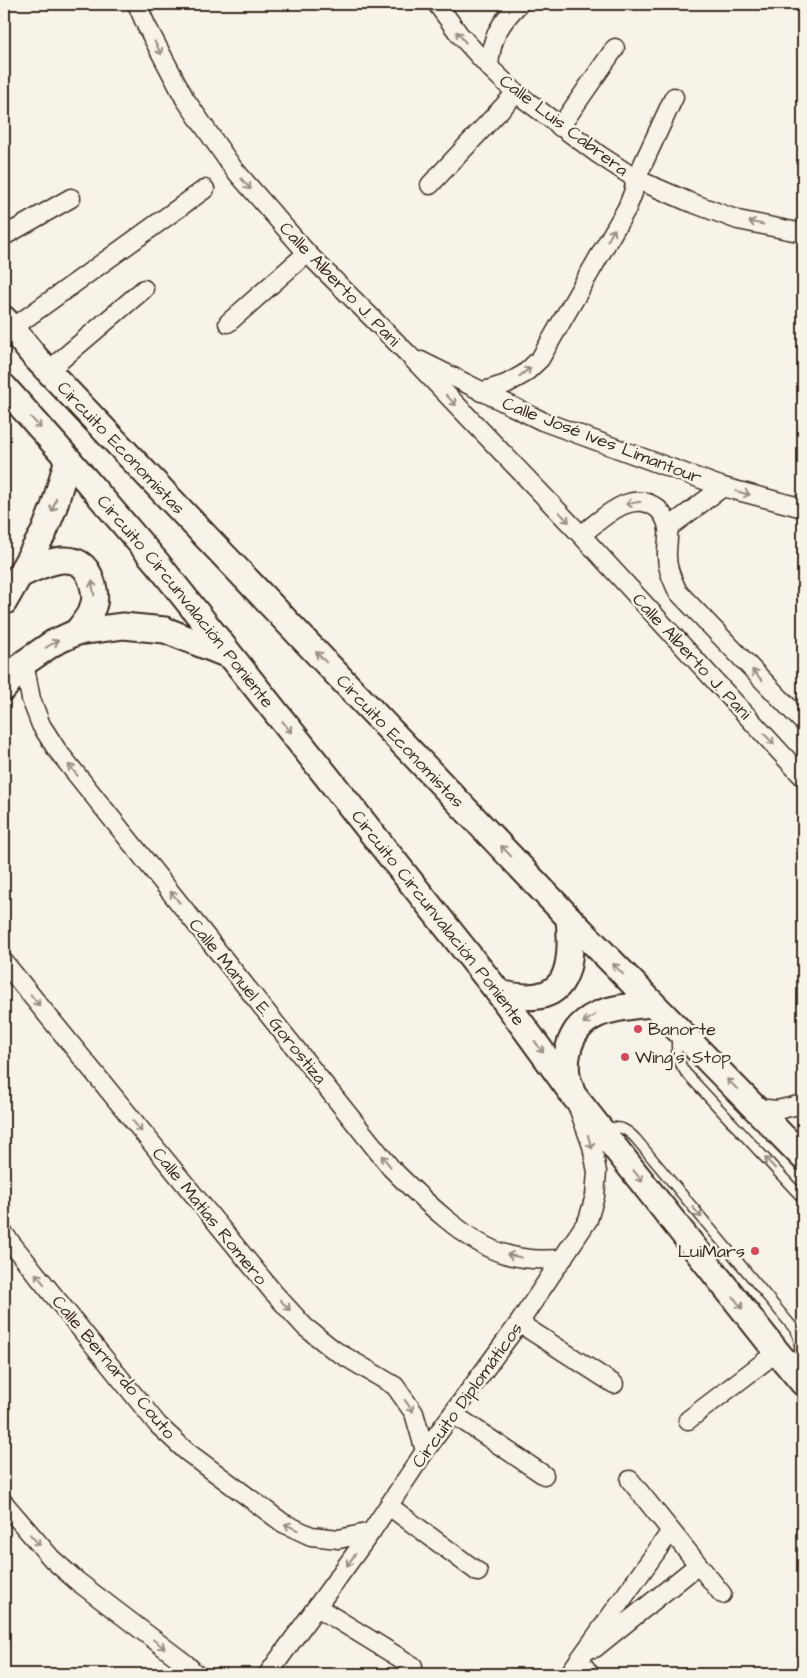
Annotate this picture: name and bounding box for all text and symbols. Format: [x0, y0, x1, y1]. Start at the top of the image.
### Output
one-way arrow [456, 31, 467, 44]
one-way arrow [153, 40, 163, 55]
street label: Calle Luis Cabrera [494, 69, 633, 182]
one-way arrow [240, 177, 252, 190]
street label: Calle Alberto J. Pani [273, 216, 406, 353]
one-way arrow [748, 218, 764, 227]
one-way arrow [606, 229, 616, 243]
one-way arrow [518, 367, 532, 377]
street label: Circuito Economistas [51, 376, 190, 520]
street label: Calle José Ives Limantour [498, 391, 705, 490]
one-way arrow [445, 393, 457, 406]
one-way arrow [29, 416, 41, 429]
one-way arrow [735, 489, 751, 498]
street label: Circuito Circunvalación Poniente [91, 490, 280, 714]
one-way arrow [49, 497, 59, 513]
one-way arrow [626, 498, 642, 508]
one-way arrow [558, 510, 570, 523]
one-way arrow [88, 581, 98, 597]
street label: Calle Alberto J. Pani [626, 588, 757, 725]
one-way arrow [45, 639, 59, 649]
one-way arrow [316, 652, 328, 664]
one-way arrow [751, 668, 763, 681]
street label: Circuito Economistas [330, 669, 470, 814]
one-way arrow [281, 720, 292, 733]
one-way arrow [763, 733, 775, 746]
one-way arrow [68, 764, 79, 777]
street label: Circuito Circunvalación Poniente [345, 805, 531, 1031]
one-way arrow [500, 845, 512, 858]
one-way arrow [169, 891, 180, 904]
street label: Calle Manuel E. Gorostiza [183, 913, 332, 1089]
one-way arrow [612, 962, 624, 975]
one-way arrow [29, 993, 40, 1006]
one-way arrow [582, 1014, 596, 1024]
place label: Banorte [648, 1017, 716, 1042]
marker: Banorte [632, 1023, 644, 1035]
one-way arrow [533, 1040, 544, 1053]
place label: Wing's Stop [635, 1045, 731, 1071]
marker: Wing's Stop [619, 1051, 631, 1063]
one-way arrow [726, 1078, 738, 1091]
one-way arrow [132, 1119, 143, 1132]
one-way arrow [586, 1133, 596, 1149]
street label: Calle Matías Romero [146, 1142, 273, 1291]
one-way arrow [380, 1155, 391, 1168]
one-way arrow [764, 1157, 776, 1170]
one-way arrow [632, 1169, 643, 1182]
one-way arrow [691, 1205, 702, 1218]
place label: LuiMars [678, 1239, 745, 1264]
marker: LuiMars [749, 1245, 761, 1257]
one-way arrow [507, 1251, 523, 1261]
one-way arrow [35, 1273, 46, 1286]
street label: Calle Bernardo Couto [46, 1290, 181, 1445]
one-way arrow [733, 1296, 744, 1309]
one-way arrow [279, 1299, 291, 1312]
street label: Circuito Diplomáticos [406, 1317, 529, 1473]
one-way arrow [404, 1399, 414, 1413]
one-way arrow [284, 1522, 299, 1531]
one-way arrow [29, 1534, 41, 1547]
one-way arrow [346, 1553, 356, 1567]
one-way arrow [152, 1639, 166, 1649]

